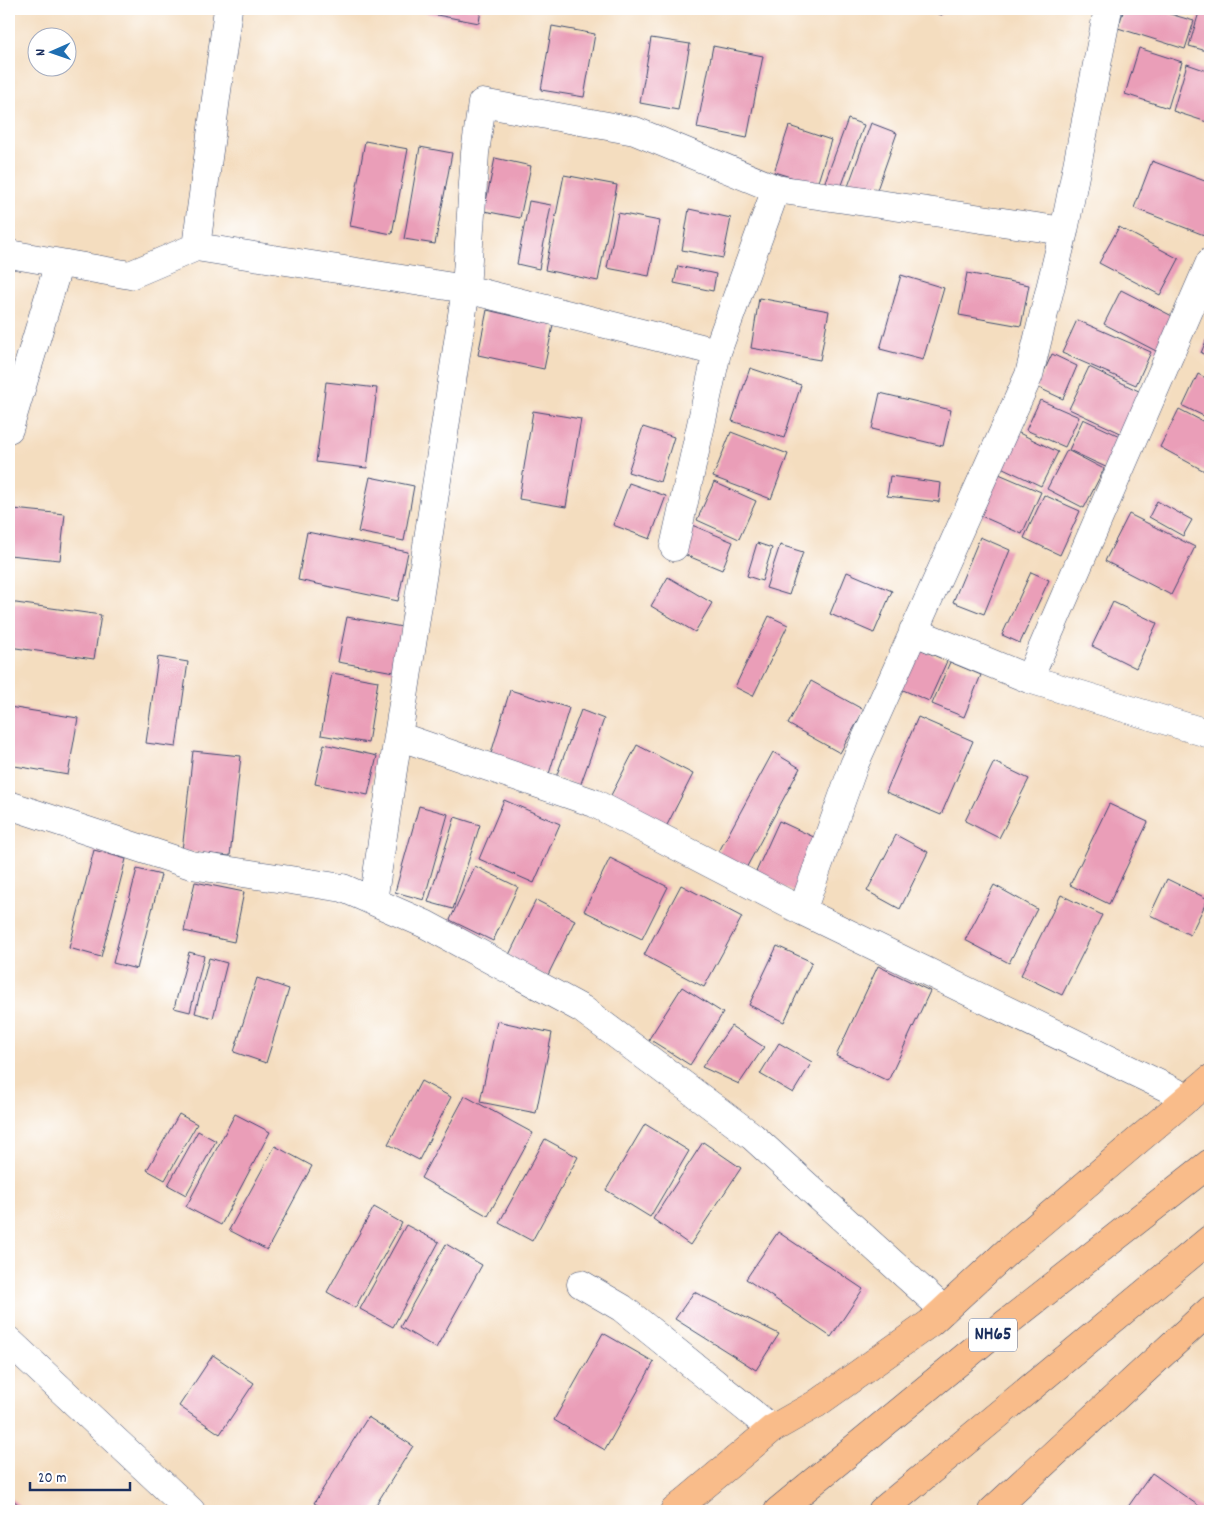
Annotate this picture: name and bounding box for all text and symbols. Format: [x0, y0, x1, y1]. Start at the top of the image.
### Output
north arrow [28, 28, 78, 78]
text: N [31, 48, 51, 56]
road number: NH65 [969, 1318, 1017, 1352]
scale bar [30, 1460, 130, 1492]
text: 20 m [38, 1468, 66, 1490]

